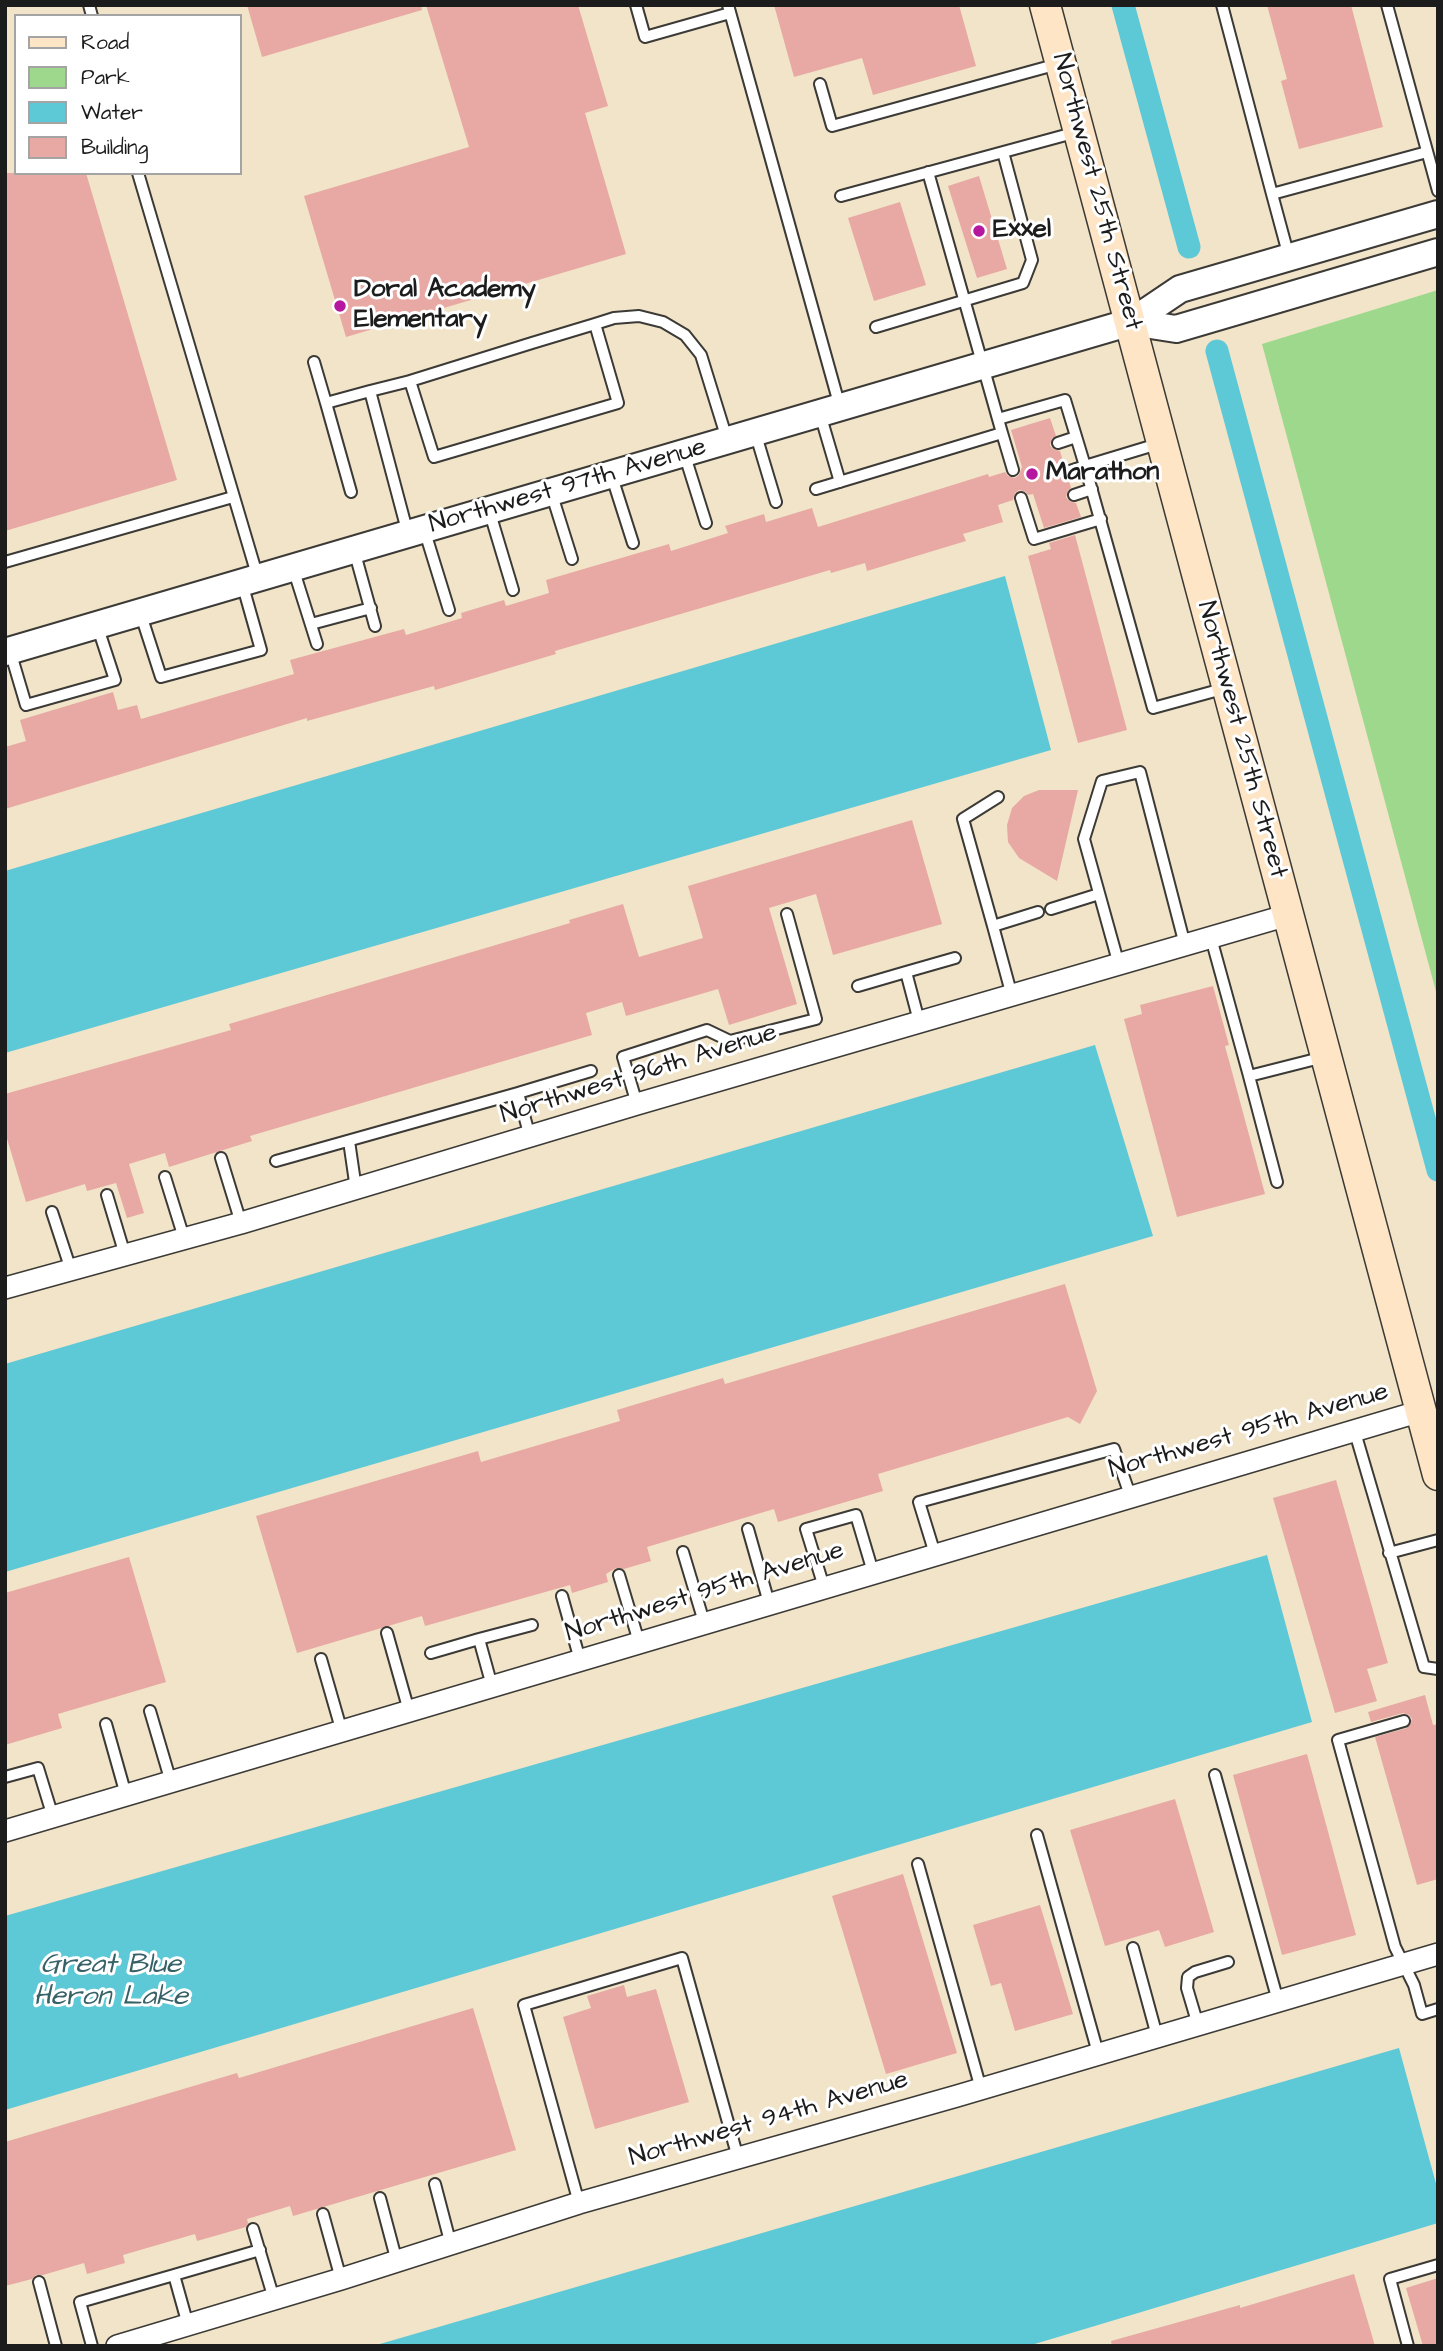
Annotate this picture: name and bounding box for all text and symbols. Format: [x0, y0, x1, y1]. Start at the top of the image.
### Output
legend [14, 14, 242, 175]
text: Road [81, 28, 129, 57]
street label: Northwest 25th Street [1044, 50, 1148, 334]
text: Park [81, 63, 130, 92]
text: Water [81, 98, 143, 127]
text: Building [81, 133, 148, 162]
place label: Exxel [993, 215, 1051, 247]
marker: Exxel [971, 223, 987, 239]
place label: Doral Academy Elementary [354, 275, 536, 336]
marker: Doral Academy Elementary [332, 298, 348, 314]
street label: Northwest 97th Avenue [426, 432, 710, 542]
place label: Marathon [1046, 458, 1159, 490]
marker: Marathon [1024, 466, 1040, 482]
street label: Northwest 25th Street [1189, 598, 1293, 882]
street label: Northwest 96th Avenue [497, 1018, 781, 1132]
street label: Northwest 95th Avenue [1106, 1377, 1392, 1487]
street label: Northwest 95th Avenue [562, 1536, 848, 1650]
water label: Great Blue Heron Lake [34, 1949, 188, 2015]
street label: Northwest 94th Avenue [626, 2065, 912, 2175]

